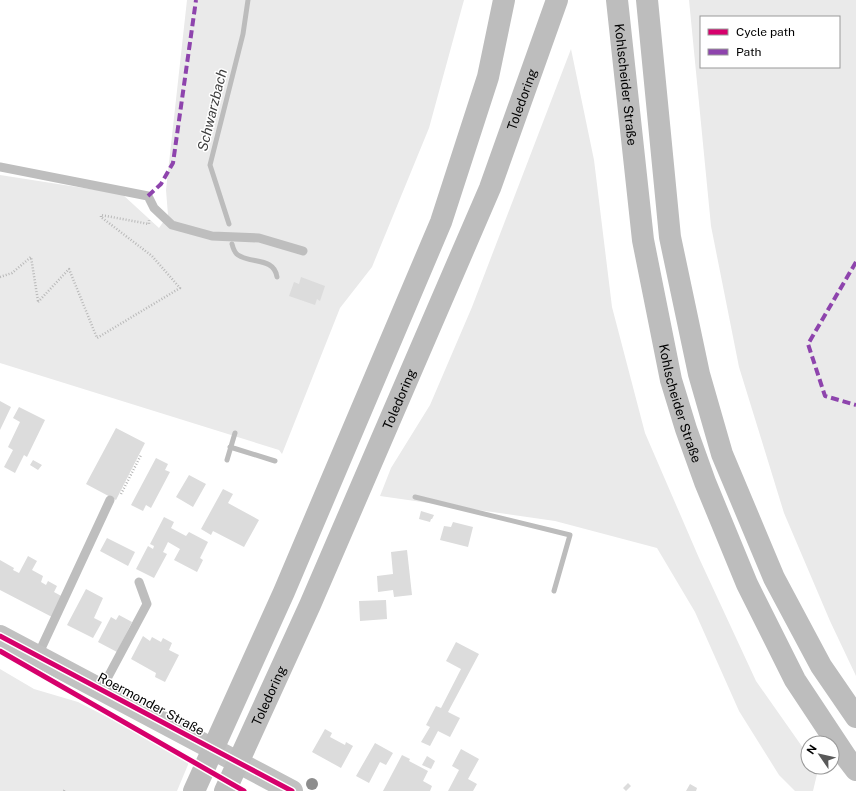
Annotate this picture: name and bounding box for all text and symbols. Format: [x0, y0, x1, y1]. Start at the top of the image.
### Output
legend [700, 16, 840, 68]
street label: Kohlscheider Straße [612, 23, 640, 146]
text: Cycle path [736, 25, 795, 39]
text: Path [736, 45, 762, 59]
street label: Toledoring [504, 66, 540, 132]
water label: Schwarzbach [194, 67, 230, 153]
street label: Kohlscheider Straße [656, 343, 705, 464]
street label: Toledoring [379, 366, 419, 431]
street label: Toledoring [248, 663, 289, 728]
street label: Roermonder Straße [95, 670, 207, 738]
north arrow [800, 735, 840, 775]
text: N [804, 742, 819, 756]

